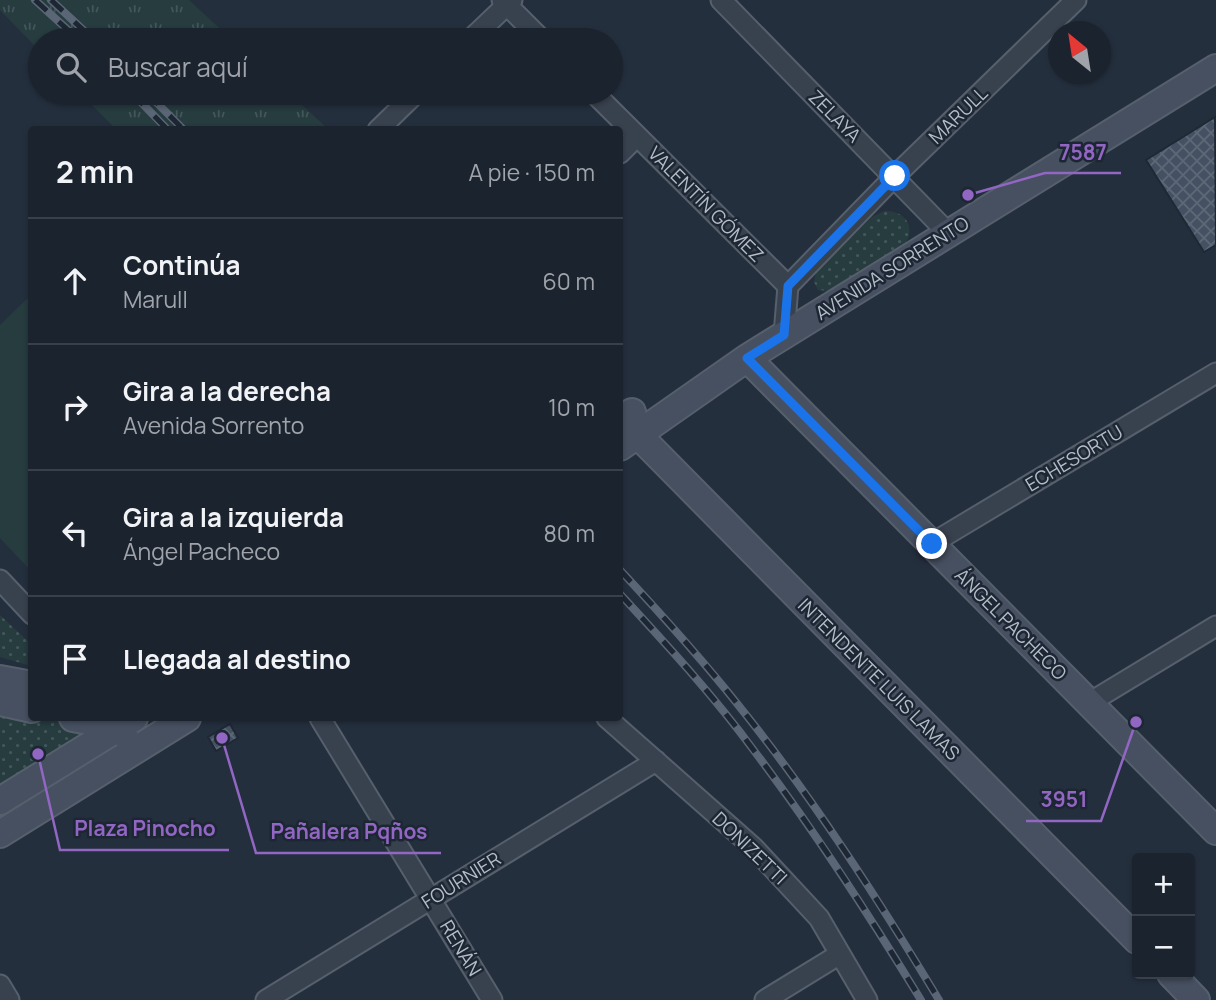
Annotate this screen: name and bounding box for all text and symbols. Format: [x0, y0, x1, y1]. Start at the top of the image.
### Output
north arrow [1048, 21, 1111, 84]
search box [28, 28, 623, 105]
icon: search [52, 48, 90, 86]
text: Buscar aquí [108, 49, 248, 85]
street label: MARULL [923, 80, 993, 150]
street label: ZELAYA [803, 84, 867, 148]
callout: 7587 [1045, 131, 1121, 173]
text: 7587 [1059, 138, 1107, 166]
street label: VALENTÍN GÓMEZ [642, 140, 770, 268]
text: 2 min [56, 151, 134, 192]
text: A pie · 150 m [469, 156, 595, 188]
route start [879, 160, 910, 191]
street label: AVENIDA SORRENTO [810, 210, 974, 326]
text: Continúa [123, 247, 241, 283]
icon: ahead [56, 262, 94, 300]
text: 60 m [543, 265, 595, 297]
text: Marull [123, 283, 188, 315]
text: Gira a la derecha [123, 373, 331, 409]
icon: right [56, 388, 94, 426]
text: 10 m [548, 391, 595, 423]
text: Avenida Sorrento [123, 409, 304, 441]
street label: ECHESORTU [1020, 419, 1128, 497]
text: Gira a la izquierda [123, 499, 344, 535]
icon: left [56, 514, 94, 552]
text: 80 m [544, 517, 595, 549]
route end [916, 528, 947, 559]
text: Ángel Pacheco [123, 535, 280, 567]
street label: ÁNGEL PACHECO [949, 562, 1073, 686]
street label: INTENDENTE LUIS LAMAS [792, 592, 966, 766]
icon: arrive [56, 640, 94, 678]
text: Llegada al destino [123, 641, 351, 677]
callout: 3951 [1026, 779, 1101, 821]
text: 3951 [1041, 785, 1087, 813]
street label: DONIZETTI [707, 806, 793, 890]
callout: Plaza Pinocho [60, 808, 229, 850]
callout: Pañalera Pqños [256, 811, 441, 853]
text: Plaza Pinocho [74, 814, 216, 842]
text: Pañalera Pqños [271, 817, 428, 845]
street label: FOURNIER [416, 845, 506, 915]
map controls [1132, 853, 1195, 979]
button: + [1132, 853, 1195, 916]
street label: RENÁN [434, 915, 488, 981]
button: − [1132, 916, 1195, 979]

